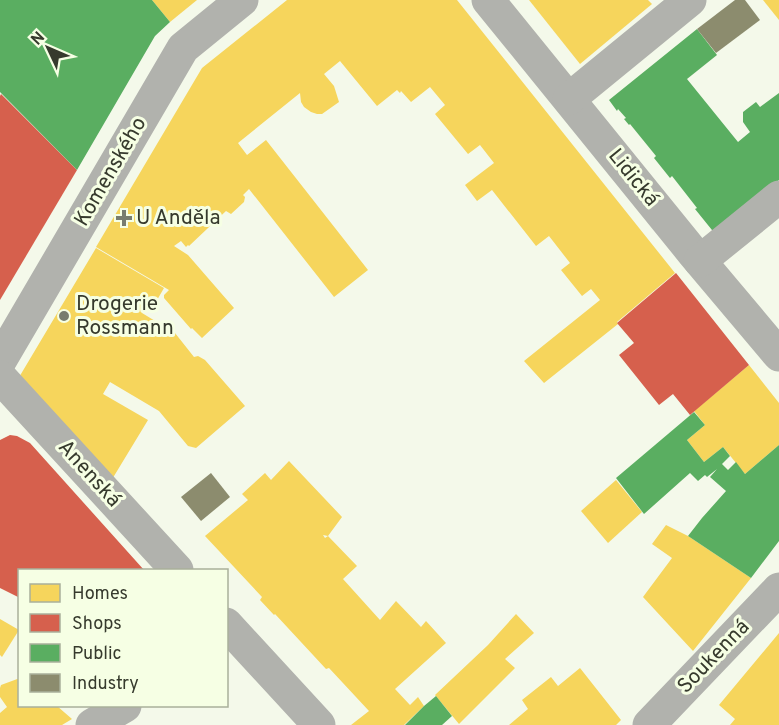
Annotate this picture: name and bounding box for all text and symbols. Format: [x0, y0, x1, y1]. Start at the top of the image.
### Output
north arrow [18, 18, 78, 78]
text: N [27, 28, 50, 50]
street label: Komenského [69, 112, 153, 232]
street label: Lidická [601, 144, 665, 212]
place label: U Anděla [136, 205, 221, 232]
marker: U Anděla [117, 211, 131, 225]
place label: Drogerie Rossmann [76, 291, 174, 342]
marker: Drogerie Rossmann [57, 309, 71, 323]
street label: Anenská [52, 435, 126, 513]
legend [18, 569, 228, 707]
text: Homes [72, 583, 128, 606]
text: Shops [72, 613, 122, 636]
street label: Soukenná [672, 614, 756, 700]
text: Public [72, 643, 122, 666]
text: Industry [72, 673, 139, 696]

